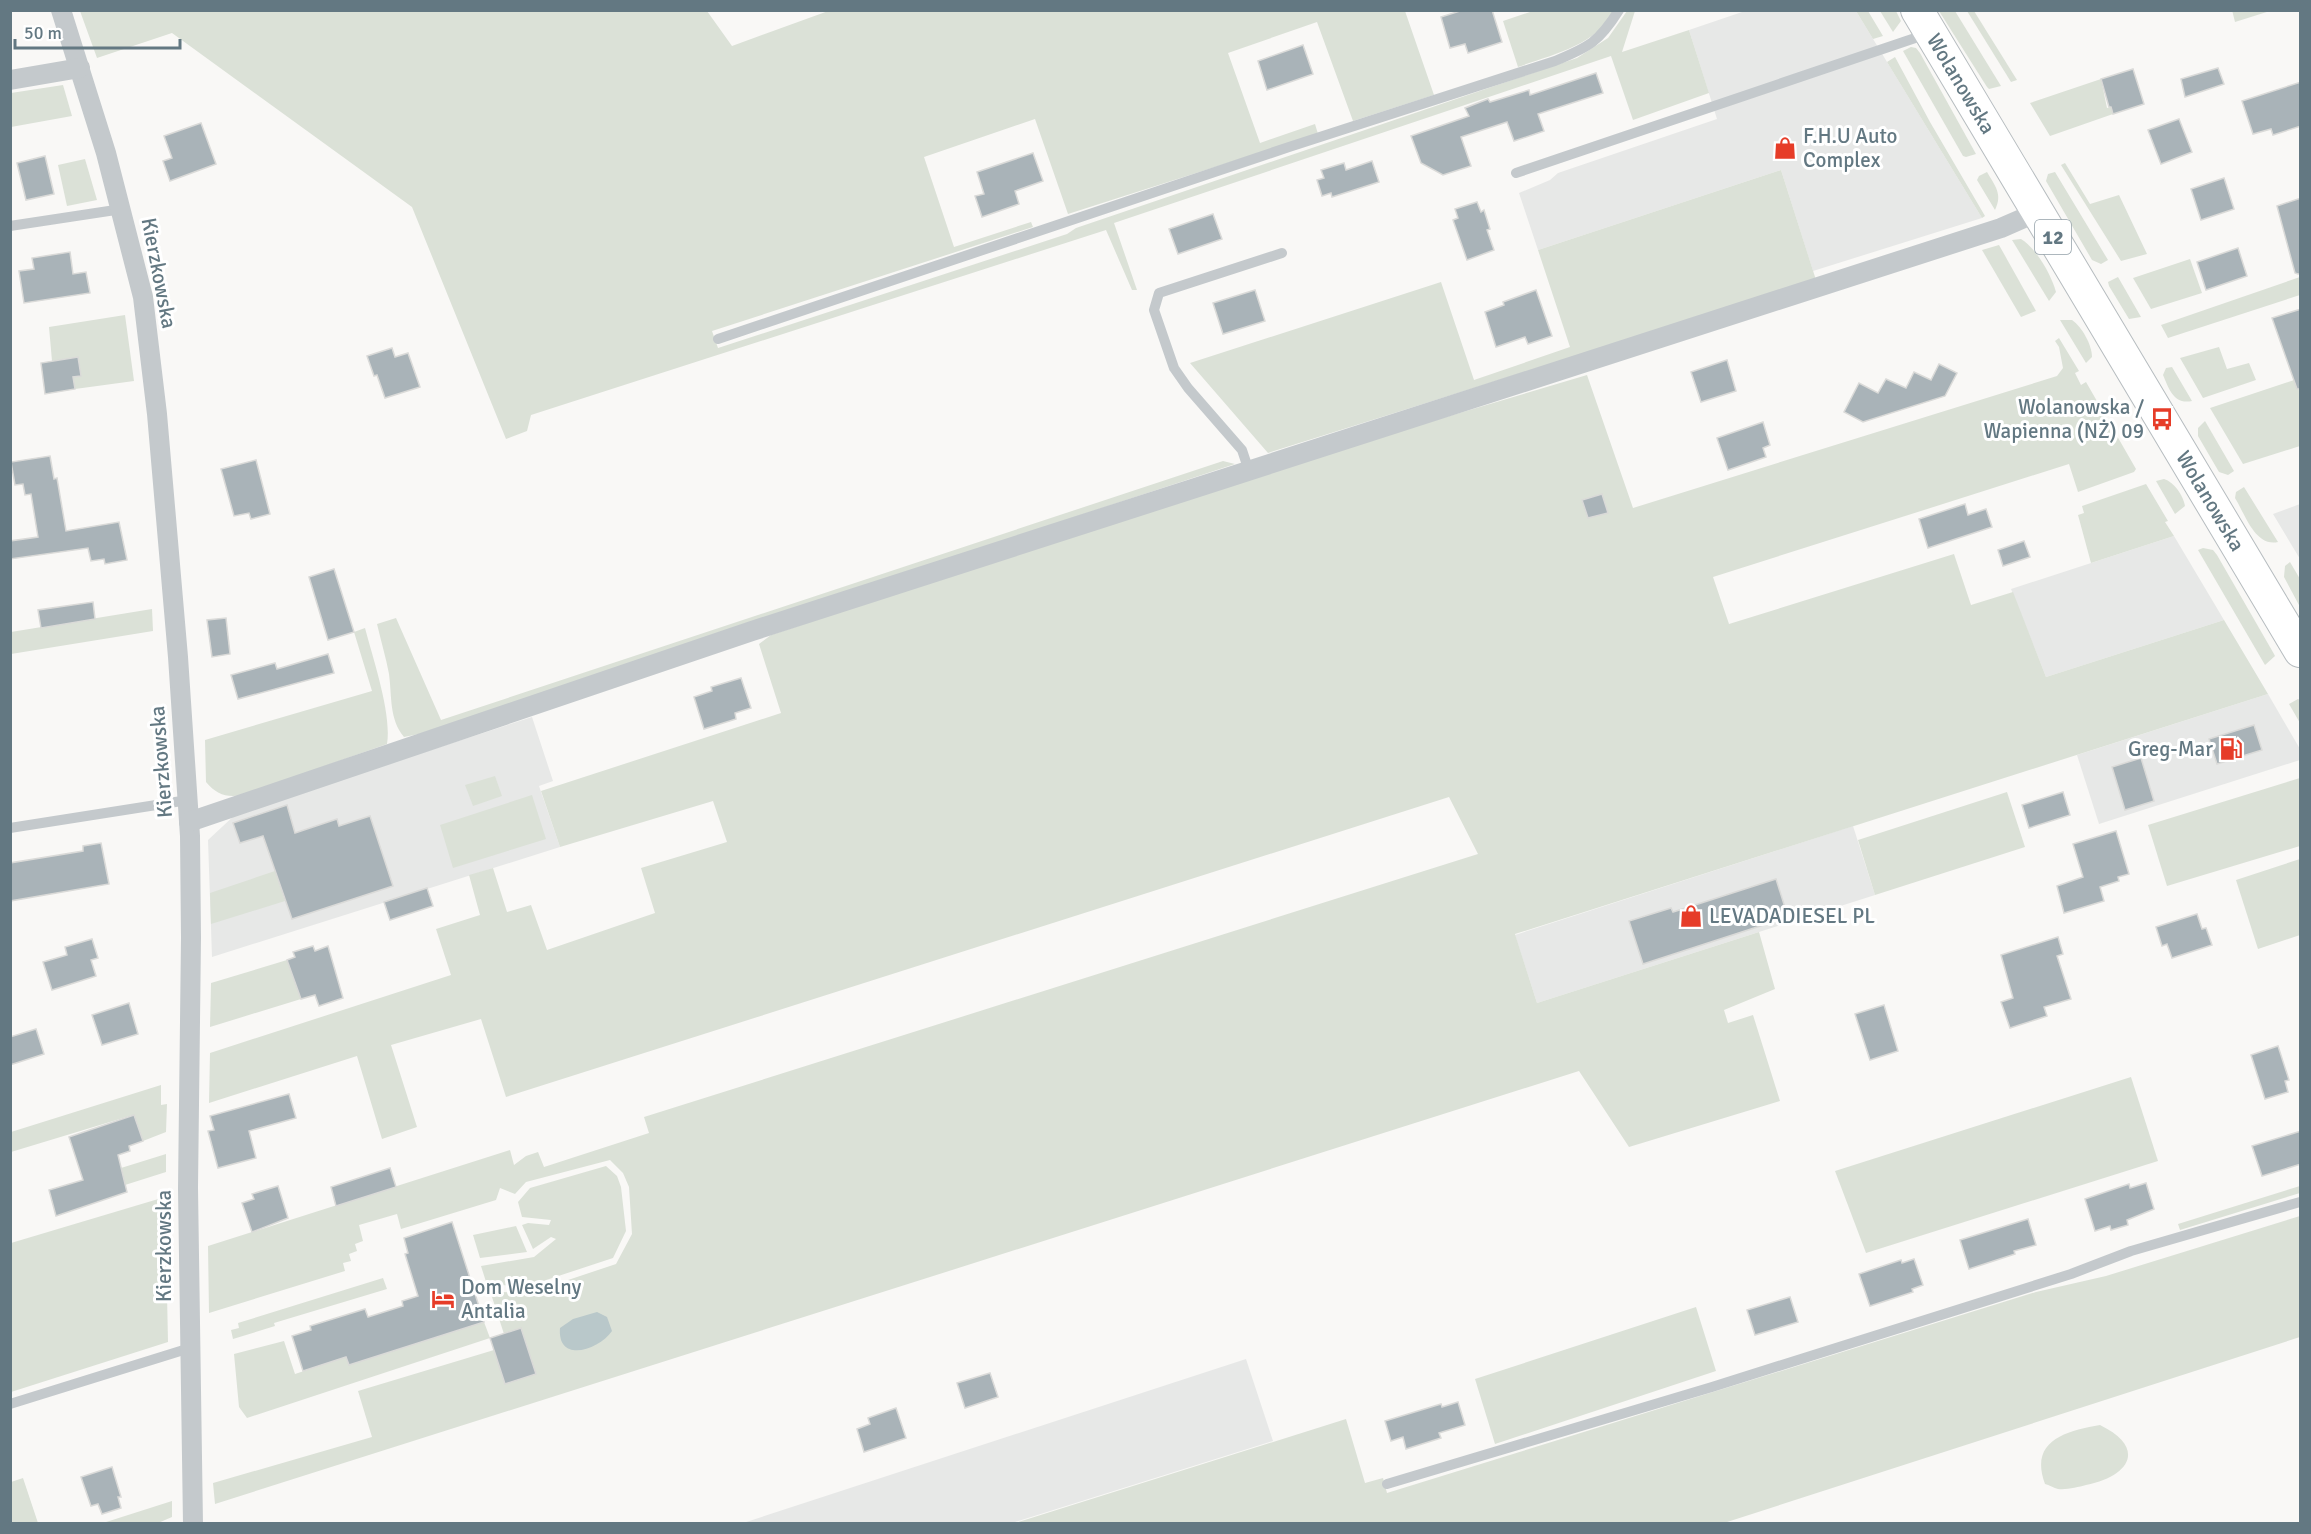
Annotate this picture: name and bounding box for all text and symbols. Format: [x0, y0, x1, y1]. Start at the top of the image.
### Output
scale bar [15, 12, 180, 50]
text: 50 m [24, 22, 62, 44]
street label: Wolanowska [1921, 29, 2001, 139]
place label: F.H.U Auto Complex [1803, 123, 1898, 173]
shop icon: F.H.U Auto Complex [1772, 135, 1798, 161]
street label: Kierzkowska [136, 215, 182, 331]
road number: 12 [2035, 220, 2071, 254]
place label: Wolanowska / Wapienna (NŻ) 09 [1983, 394, 2144, 444]
bus stop icon: Wolanowska / Wapienna (NŻ) 09 [2149, 406, 2175, 432]
street label: Wolanowska [2170, 446, 2250, 556]
street label: Kierzkowska [144, 705, 178, 819]
place label: Greg-Mar [2128, 736, 2213, 762]
fuel station icon: Greg-Mar [2218, 736, 2244, 762]
shop icon: LEVADADIESEL PL [1678, 903, 1704, 929]
place label: LEVADADIESEL PL [1709, 903, 1875, 929]
street label: Kierzkowska [151, 1190, 177, 1302]
place label: Dom Weselny Antalia [461, 1274, 581, 1324]
hotel icon: Dom Weselny Antalia [430, 1286, 456, 1312]

